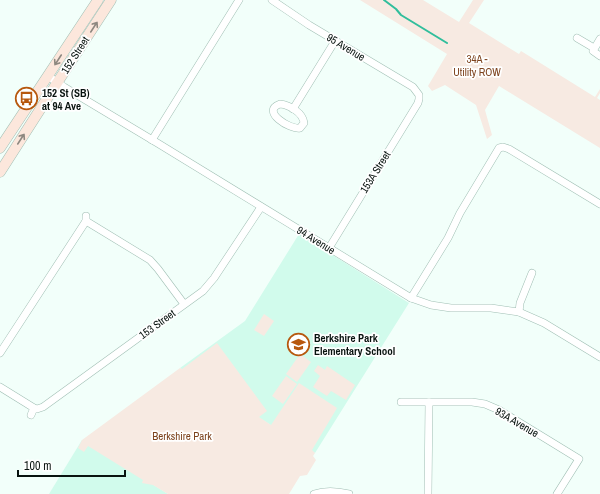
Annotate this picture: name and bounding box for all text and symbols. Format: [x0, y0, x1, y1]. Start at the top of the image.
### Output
one-way arrow [90, 22, 98, 33]
street label: 95 Avenue [324, 30, 368, 64]
street label: 152 Street [58, 33, 92, 76]
park label: 34A - Utility ROW [453, 52, 501, 79]
one-way arrow [54, 54, 62, 66]
bus stop icon: 152 St (SB) at 94 Ave [14, 86, 40, 112]
place label: 152 St (SB) at 94 Ave [42, 86, 90, 113]
one-way arrow [17, 134, 25, 145]
street label: 153A Street [357, 148, 394, 196]
street label: 94 Avenue [294, 223, 338, 257]
street label: 153 Street [136, 306, 178, 342]
school or university icon: Berkshire Park Elementary School [285, 331, 311, 357]
place label: Berkshire Park Elementary School [314, 331, 395, 358]
street label: 93A Avenue [493, 404, 541, 440]
park label: Berkshire Park [152, 429, 212, 443]
scale bar [18, 452, 125, 478]
text: 100 m [24, 458, 51, 474]

